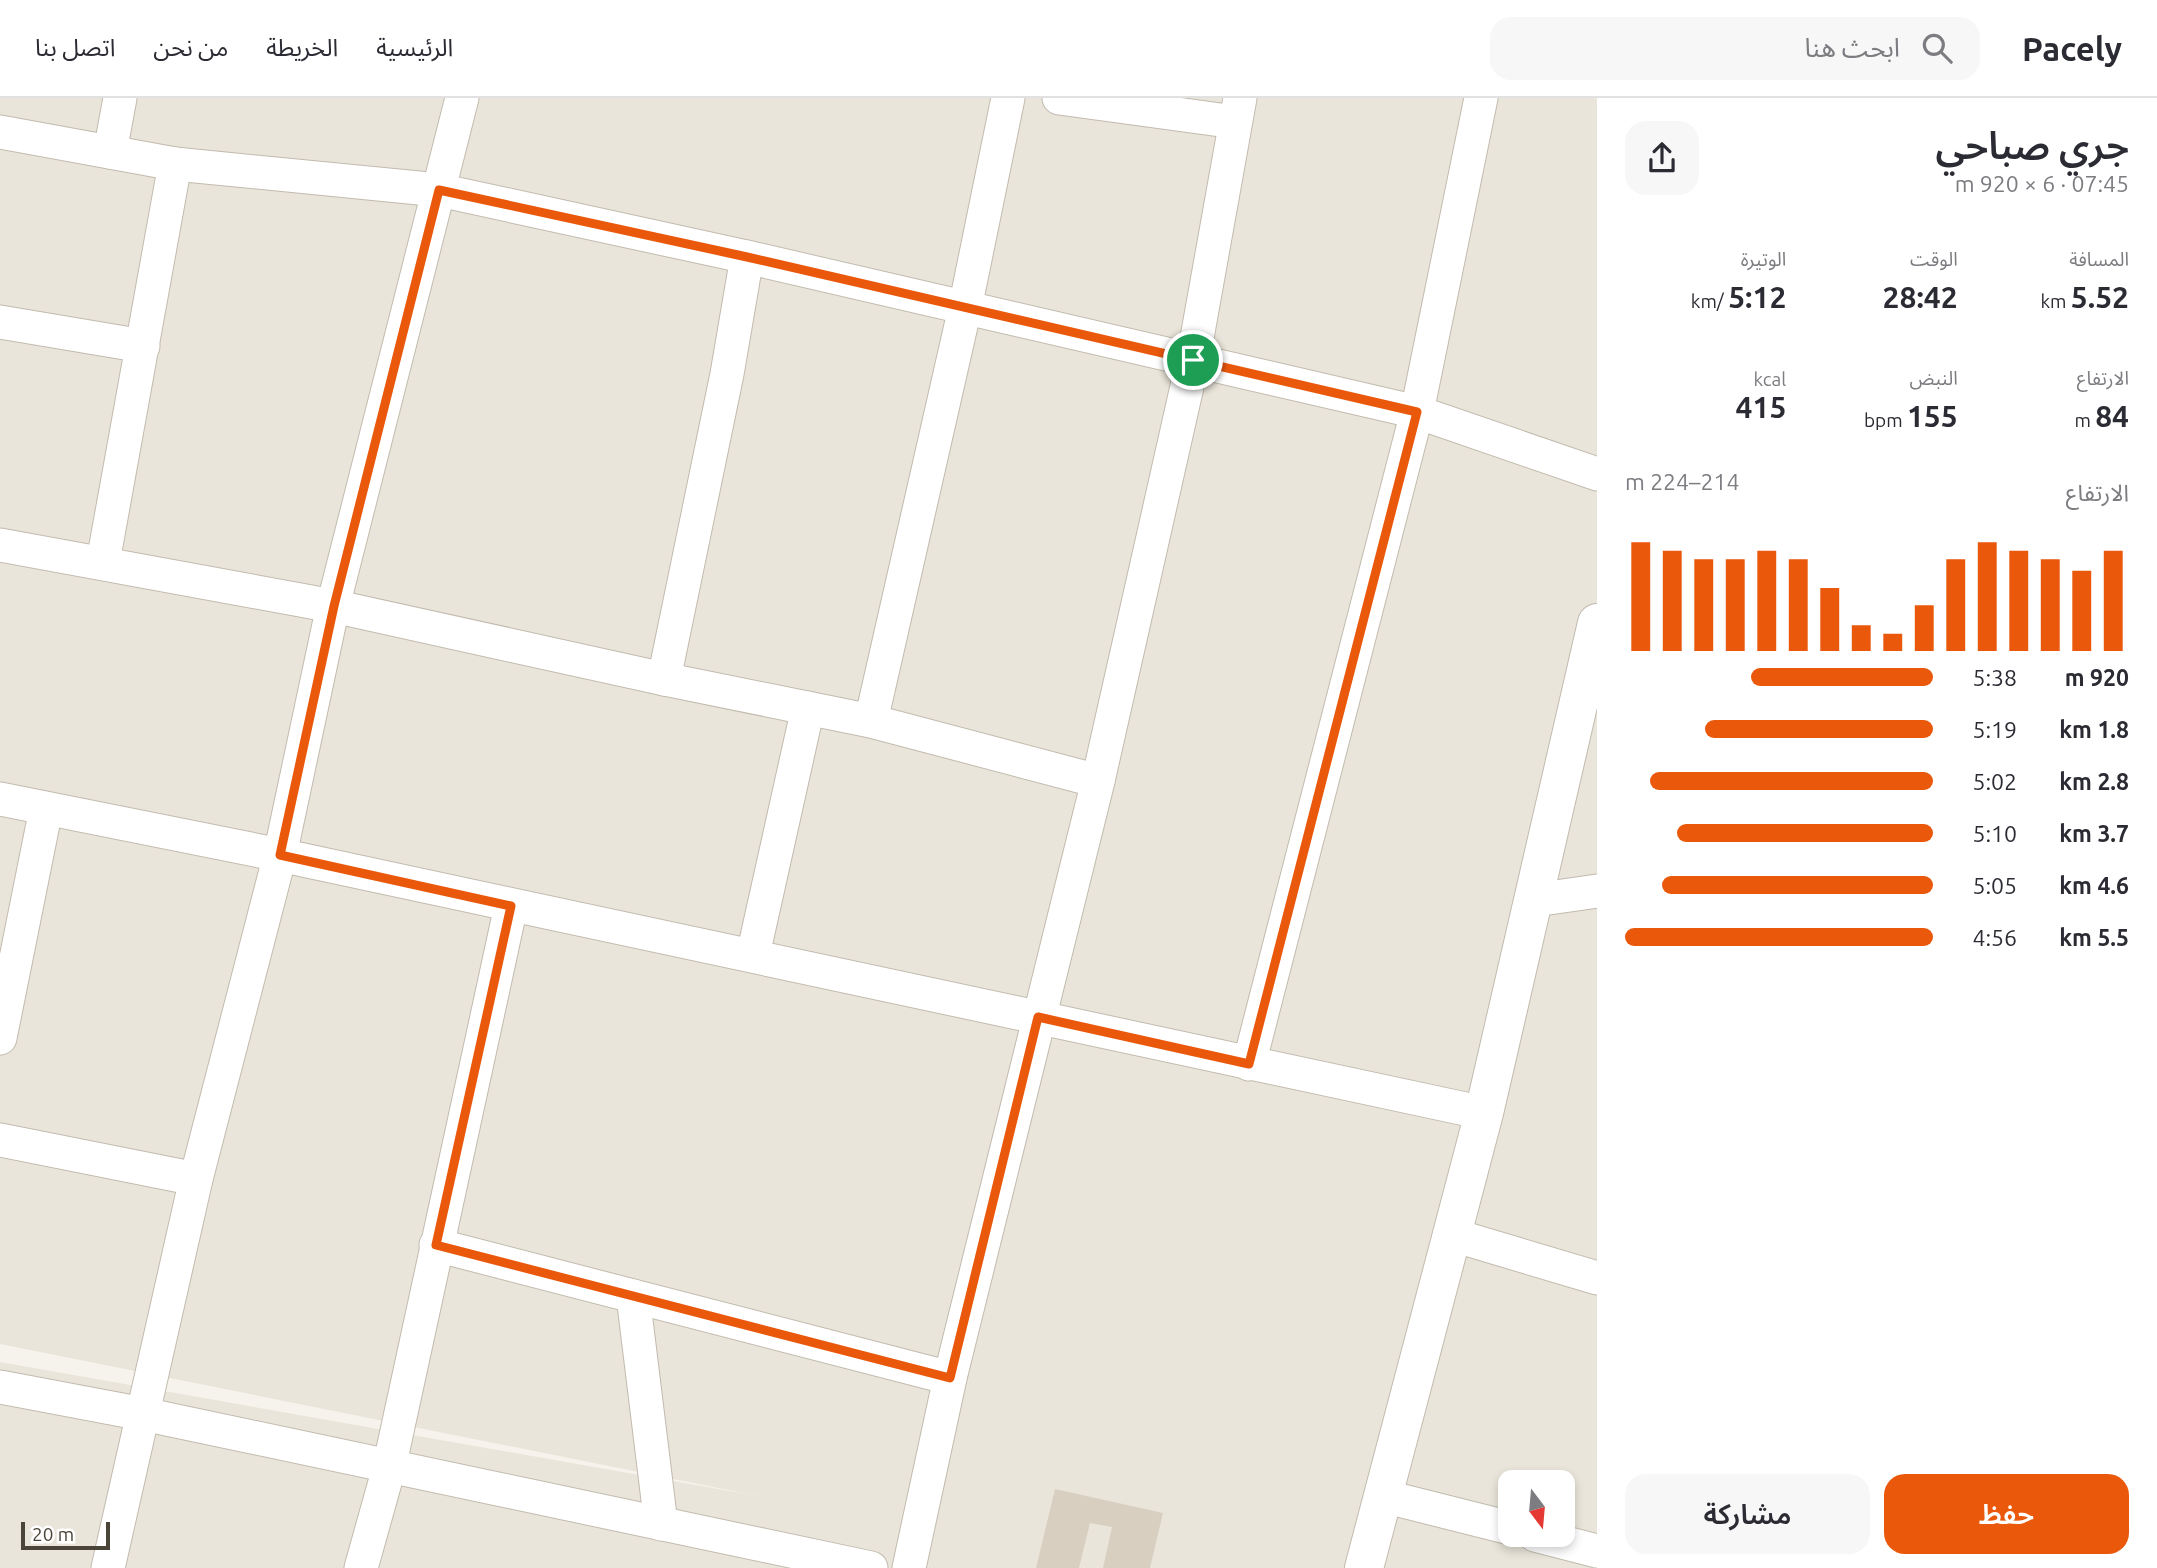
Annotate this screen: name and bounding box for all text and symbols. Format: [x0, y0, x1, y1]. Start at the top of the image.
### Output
search box [1490, 17, 1980, 80]
icon: search [1918, 29, 1956, 67]
text: Pacely [2022, 30, 2122, 67]
text: ابحث هنا [1804, 33, 1900, 62]
text: اتصل بنا [35, 34, 115, 61]
text: من نحن [153, 34, 228, 61]
text: الخريطة [266, 34, 338, 61]
text: الرئيسية [376, 34, 453, 61]
button: share [1625, 121, 1699, 195]
text: جري صباحي [1935, 124, 2129, 166]
text: 07:45 · 6 × 920 m [1955, 171, 2129, 196]
text: الوتيرة [1741, 248, 1786, 270]
text: الوقت [1910, 248, 1958, 270]
text: المسافة [2069, 248, 2129, 270]
text: 5:12 [1728, 280, 1786, 314]
text: 28:42 [1883, 280, 1958, 314]
text: 5.52 [2071, 280, 2129, 314]
text: /km [1691, 290, 1728, 312]
text: km [2041, 290, 2071, 312]
pin [1163, 330, 1223, 390]
icon: arrive [1174, 341, 1212, 379]
text: النبض [1909, 367, 1958, 389]
text: الارتفاع [2077, 367, 2129, 389]
text: kcal [1754, 368, 1786, 390]
text: 415 [1736, 390, 1786, 424]
text: 155 [1907, 399, 1958, 433]
text: 84 [2095, 399, 2129, 433]
text: bpm [1864, 409, 1907, 431]
text: m [2074, 409, 2095, 431]
text: 214–224 m [1625, 469, 1739, 494]
text: الارتفاع [2066, 480, 2129, 505]
text: 5:38 [1972, 665, 2017, 690]
text: 920 m [2065, 665, 2129, 690]
text: 5:19 [1972, 717, 2017, 742]
text: 1.8 km [2059, 717, 2129, 742]
text: 5:02 [1972, 769, 2017, 794]
text: 2.8 km [2059, 769, 2129, 794]
text: 5:10 [1972, 821, 2017, 846]
text: 3.7 km [2059, 821, 2129, 846]
text: 5:05 [1972, 873, 2017, 898]
text: 4.6 km [2059, 873, 2129, 898]
text: 4:56 [1972, 925, 2017, 950]
text: 5.5 km [2059, 925, 2129, 950]
north arrow [1498, 1470, 1575, 1547]
map controls [1498, 1470, 1575, 1547]
button: مشاركة [1625, 1474, 1870, 1554]
button: حفظ [1884, 1474, 2129, 1554]
scale bar [21, 1519, 110, 1551]
text: 20 m [32, 1523, 74, 1545]

